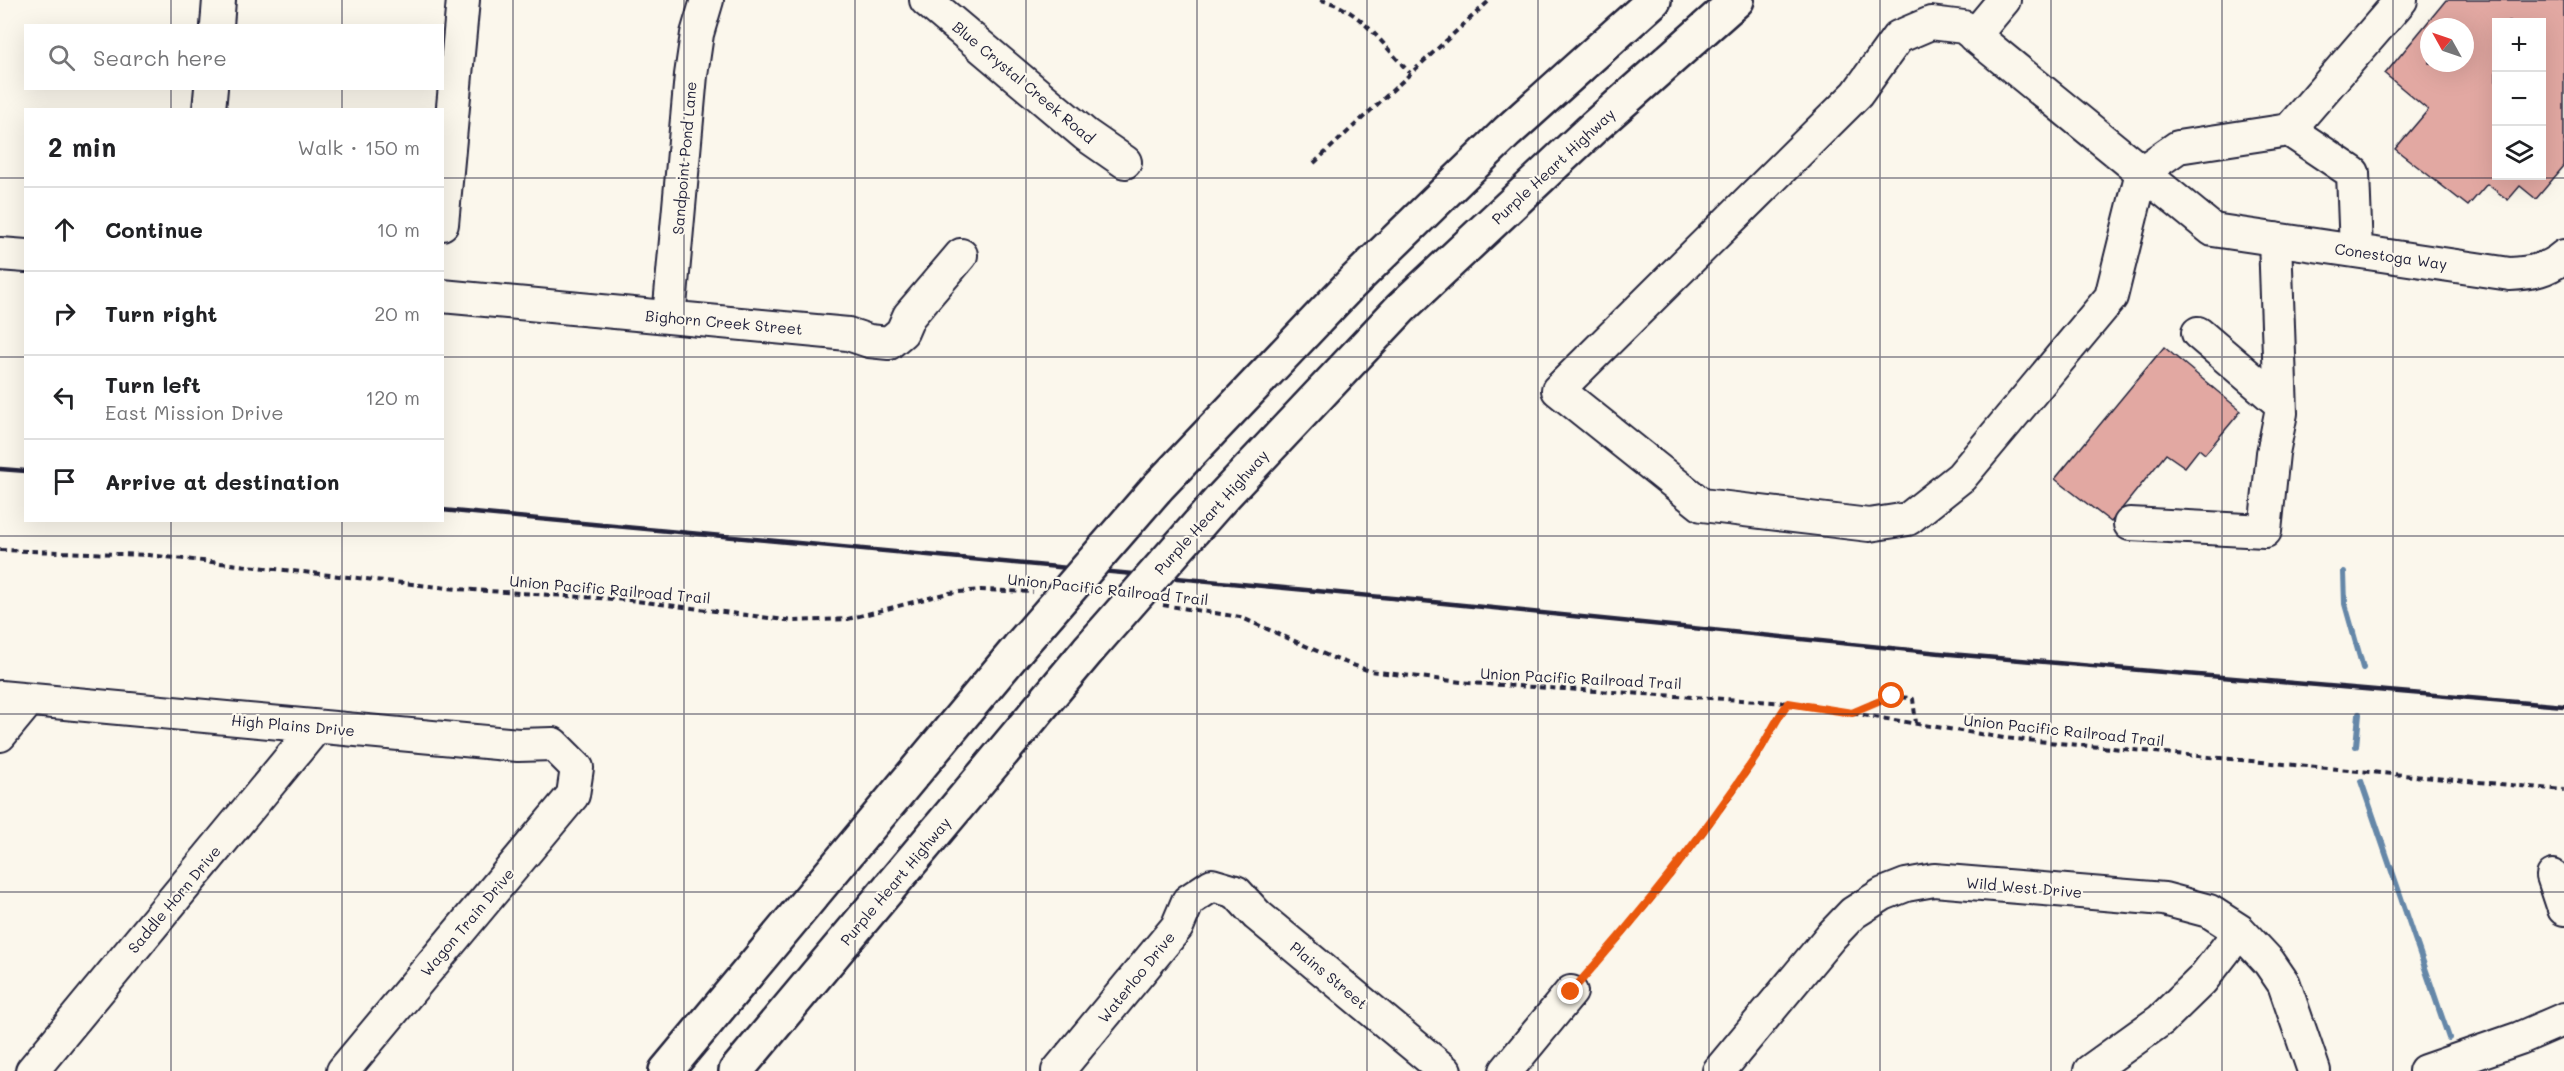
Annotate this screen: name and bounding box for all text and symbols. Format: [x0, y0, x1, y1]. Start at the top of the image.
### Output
street label: Blue Crystal Creek Road [949, 16, 1099, 148]
north arrow [2420, 18, 2474, 72]
map controls [2492, 18, 2546, 180]
button: + [2492, 18, 2546, 72]
search box [24, 24, 444, 90]
icon: search [45, 41, 78, 74]
text: Search here [93, 43, 227, 72]
button: − [2492, 72, 2546, 126]
street label: Sandpoint Pond Lane [667, 81, 701, 235]
street label: Purple Heart Highway [1487, 103, 1619, 228]
button: layers [2492, 126, 2546, 180]
text: 2 min [48, 130, 116, 164]
text: Walk · 150 m [298, 134, 420, 160]
icon: ahead [48, 213, 81, 246]
text: Continue [105, 215, 203, 244]
text: 10 m [376, 216, 420, 242]
street label: Conestoga Way [2334, 238, 2449, 274]
icon: right [48, 297, 81, 330]
text: Turn right [105, 299, 217, 328]
text: 20 m [374, 300, 420, 326]
street label: Bighorn Creek Street [644, 305, 804, 339]
text: Turn left [105, 370, 201, 399]
icon: left [48, 381, 81, 414]
text: 120 m [365, 384, 420, 410]
text: East Mission Drive [105, 399, 284, 425]
street label: Purple Heart Highway [1150, 445, 1273, 579]
icon: arrive [48, 465, 81, 498]
text: Arrive at destination [105, 467, 340, 496]
street label: Union Pacific Railroad Trail [1007, 569, 1209, 609]
street label: Union Pacific Railroad Trail [509, 570, 711, 608]
street label: Union Pacific Railroad Trail [1480, 663, 1682, 693]
route start [1878, 682, 1904, 708]
street label: High Plains Drive [230, 710, 356, 740]
street label: Union Pacific Railroad Trail [1963, 710, 2165, 750]
street label: Purple Heart Highway [835, 813, 955, 949]
street label: Saddle Horn Drive [123, 841, 225, 957]
street label: Wagon Train Drive [416, 864, 518, 980]
street label: Wild West Drive [1965, 872, 2083, 902]
street label: Waterloo Drive [1093, 927, 1179, 1027]
street label: Plains Street [1286, 937, 1372, 1013]
route end [1557, 978, 1583, 1004]

